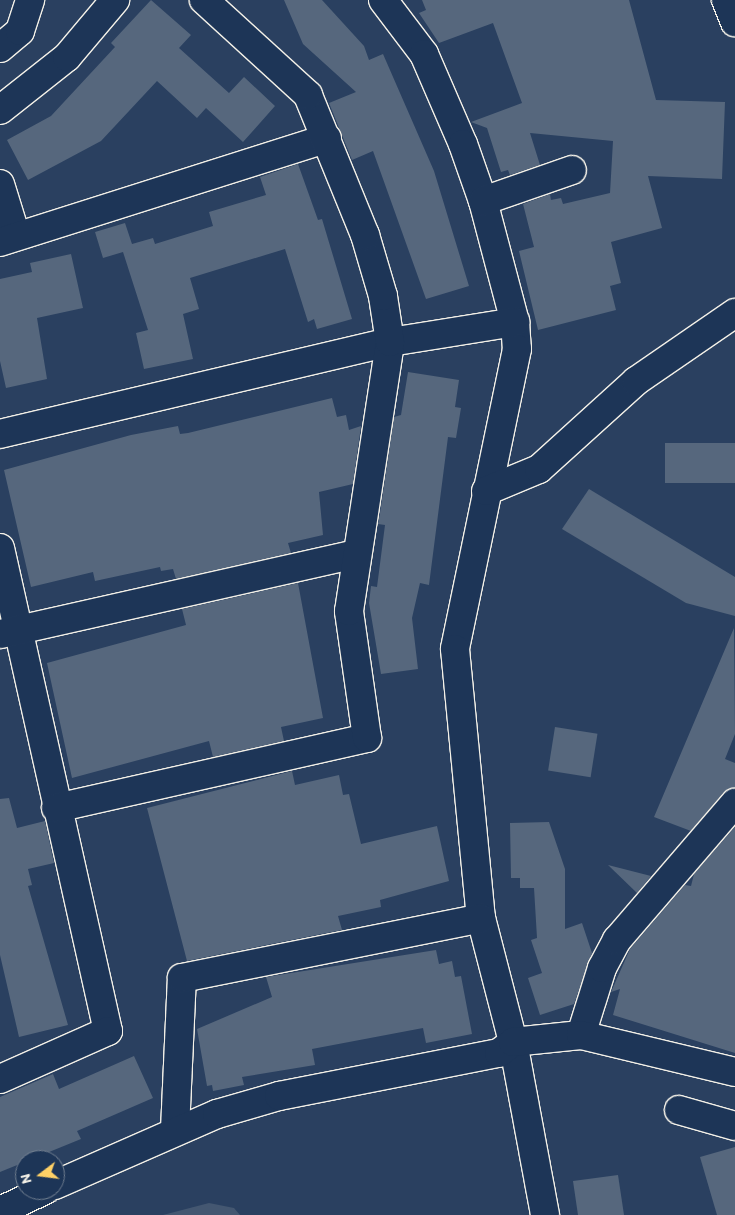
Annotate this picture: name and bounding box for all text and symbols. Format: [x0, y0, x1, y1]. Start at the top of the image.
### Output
north arrow [15, 1150, 65, 1200]
text: N [17, 1172, 35, 1186]

